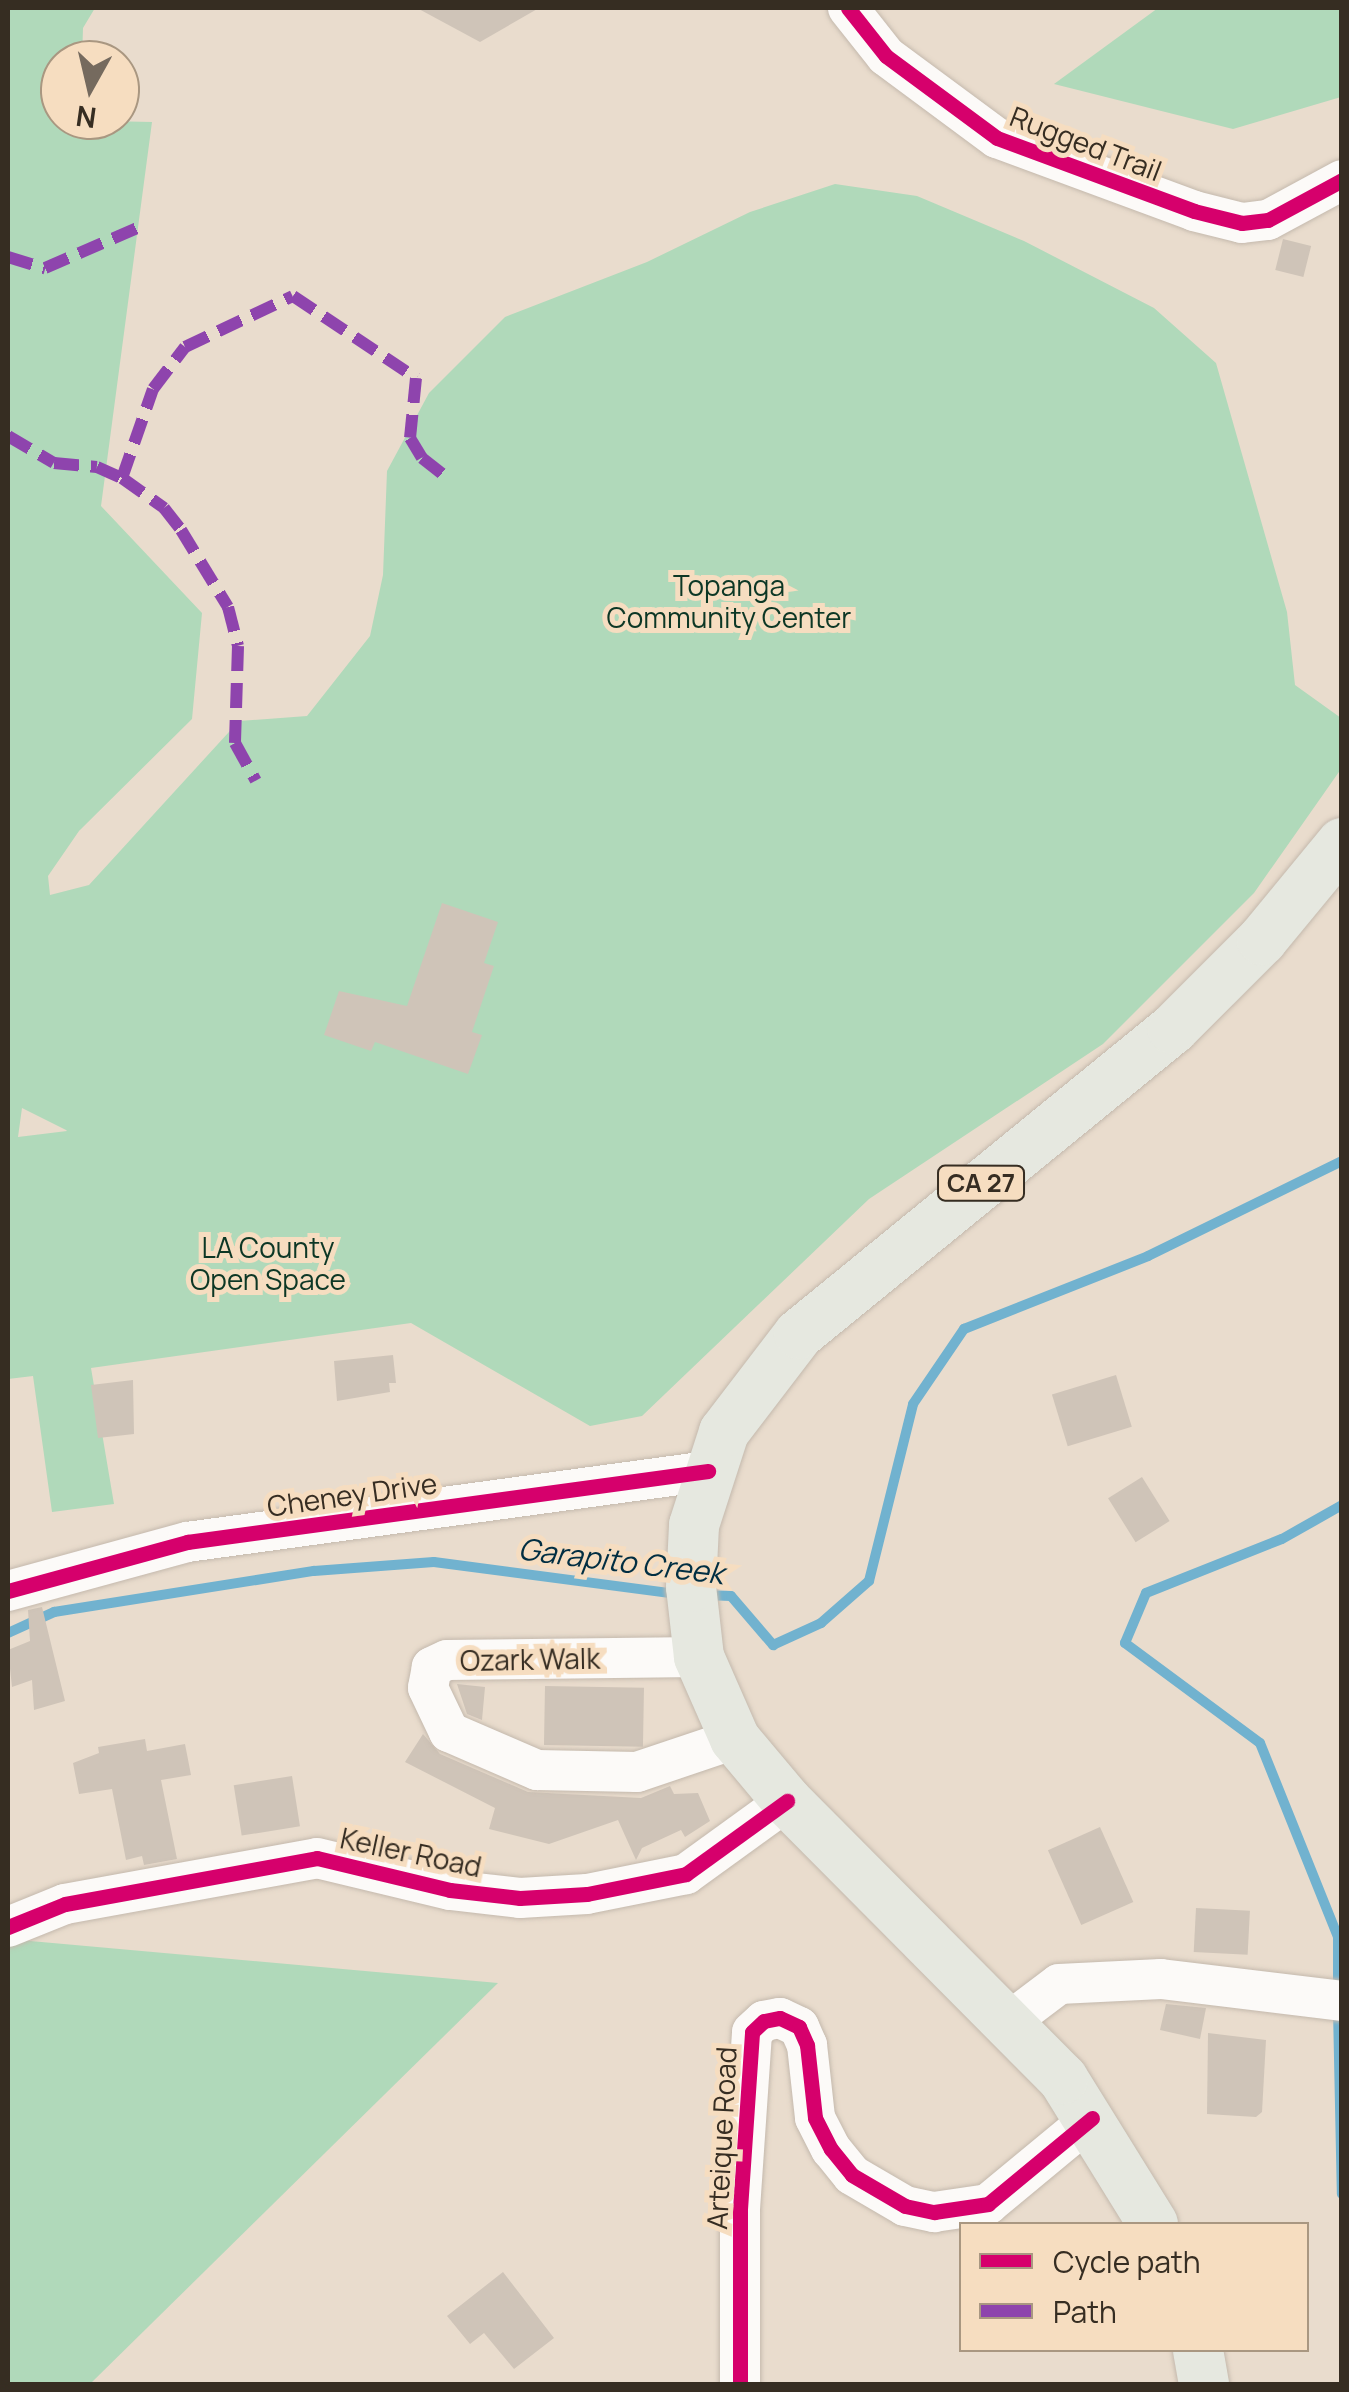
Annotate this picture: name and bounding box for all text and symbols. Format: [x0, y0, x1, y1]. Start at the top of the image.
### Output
north arrow [40, 40, 140, 140]
text: N [74, 98, 99, 138]
street label: Rugged Trail [1006, 99, 1166, 187]
park label: Topanga Community Center [607, 568, 851, 634]
road number: CA 27 [936, 1163, 1026, 1203]
park label: LA County Open Space [190, 1230, 346, 1296]
street label: Cheney Drive [265, 1465, 439, 1523]
water label: Garapito Creek [516, 1531, 726, 1591]
street label: Ozark Walk [460, 1641, 600, 1677]
street label: Keller Road [337, 1821, 485, 1883]
street label: Arteique Road [699, 2046, 743, 2230]
legend [959, 2222, 1309, 2352]
text: Cycle path [1053, 2241, 1201, 2282]
text: Path [1053, 2291, 1117, 2332]

